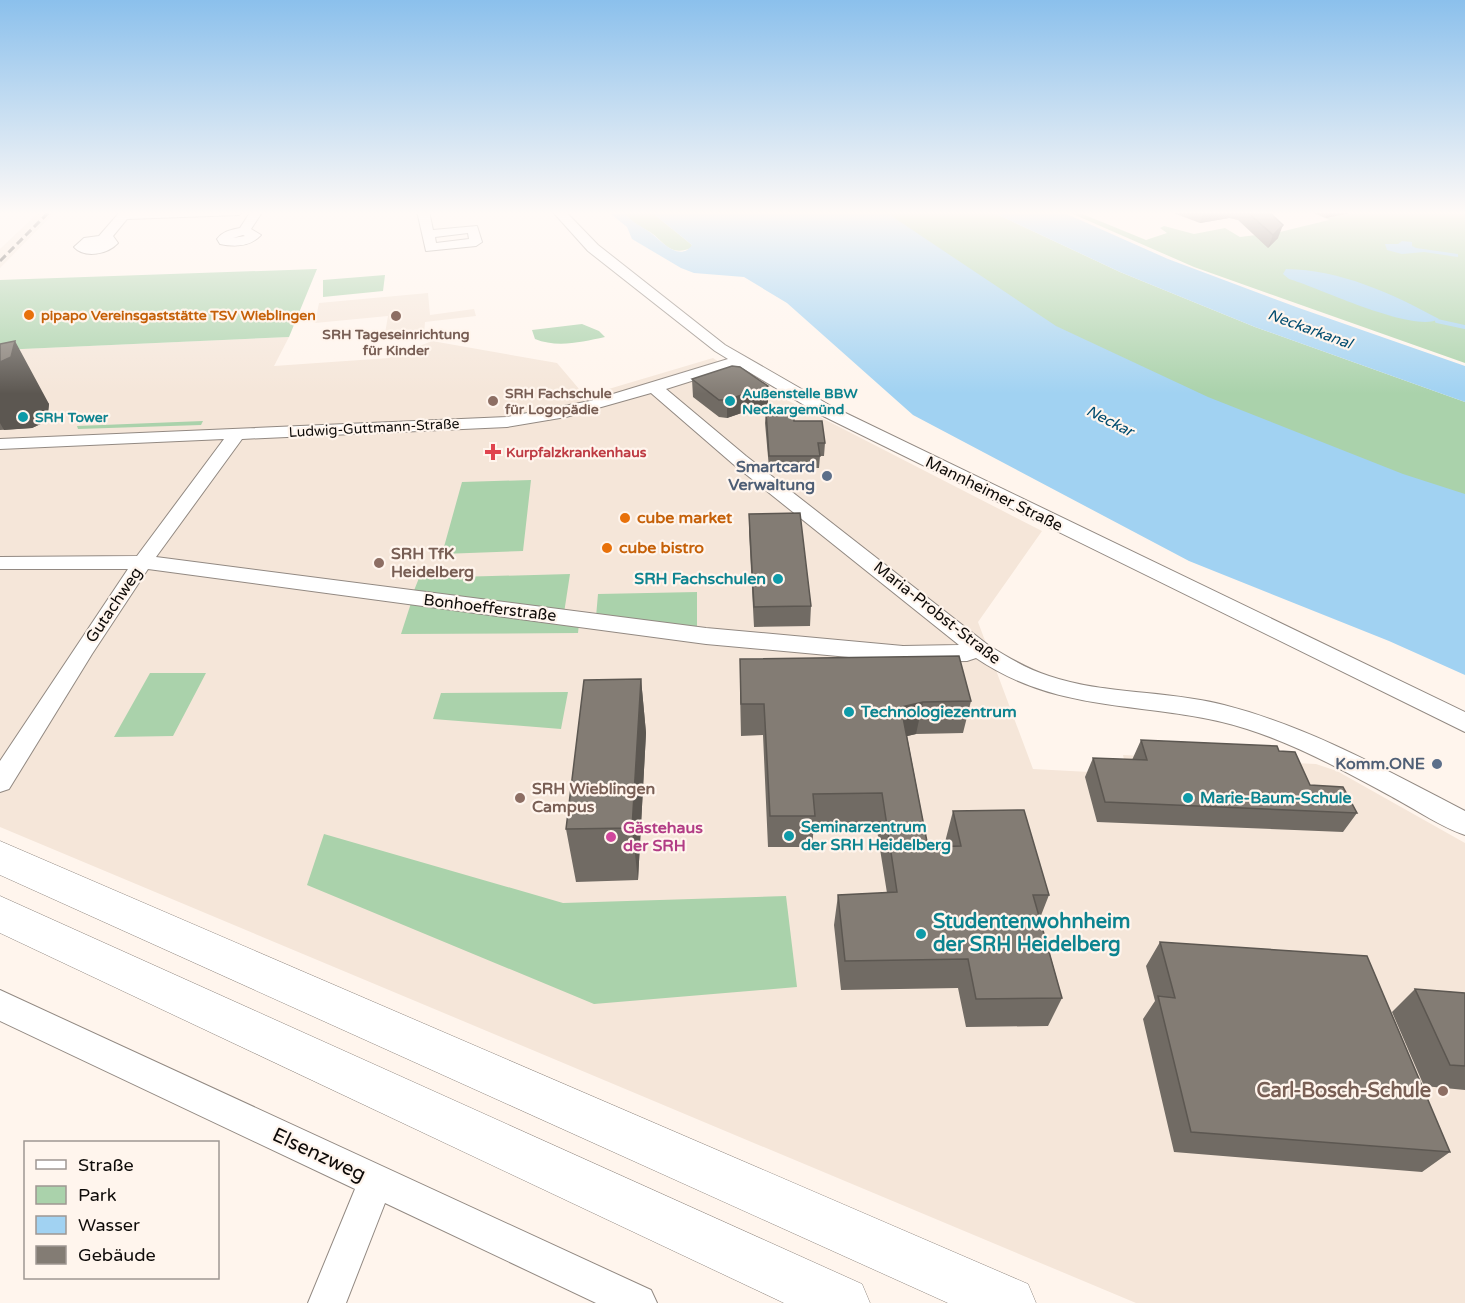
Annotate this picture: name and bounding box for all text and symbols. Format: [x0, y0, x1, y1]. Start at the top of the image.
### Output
water label: Neckarkanal [1265, 305, 1357, 353]
place label: pipapo Vereinsgaststätte TSV Wieblingen [41, 307, 316, 324]
marker: pipapo Vereinsgaststätte TSV Wieblingen [22, 308, 36, 322]
marker: SRH Tageseinrichtung für Kinder [389, 309, 403, 323]
place label: SRH Tageseinrichtung für Kinder [322, 326, 470, 359]
place label: SRH Fachschule für Logopädie [504, 385, 612, 418]
place label: Außenstelle BBW Neckargemünd [742, 385, 859, 418]
marker: SRH Fachschule für Logopädie [486, 394, 500, 408]
marker: Außenstelle BBW Neckargemünd [723, 394, 737, 408]
water label: Neckar [1083, 402, 1139, 442]
place label: SRH Tower [35, 409, 109, 426]
marker: SRH Tower [16, 410, 30, 424]
street label: Ludwig-Guttmann-Straße [288, 415, 460, 441]
marker: Kurpfalzkrankenhaus [484, 443, 502, 461]
place label: Kurpfalzkrankenhaus [506, 444, 647, 461]
street label: Mannheimer Straße [922, 452, 1066, 536]
place label: Smartcard Verwaltung [728, 457, 815, 495]
marker: Smartcard Verwaltung [820, 469, 834, 483]
place label: cube market [637, 508, 733, 528]
marker: cube market [618, 511, 632, 525]
place label: cube bistro [619, 538, 704, 558]
marker: cube bistro [600, 541, 614, 555]
place label: SRH TfK Heidelberg [391, 544, 474, 582]
marker: SRH TfK Heidelberg [372, 556, 386, 570]
street label: Maria-Probst-Straße [869, 557, 1005, 669]
street label: Gutachweg [81, 563, 147, 647]
place label: SRH Fachschulen [634, 569, 766, 589]
marker: SRH Fachschulen [771, 572, 785, 586]
street label: Bonhoefferstraße [422, 590, 558, 626]
place label: Technologiezentrum [860, 702, 1017, 722]
marker: Technologiezentrum [842, 705, 856, 719]
place label: Komm.ONE [1335, 754, 1425, 774]
marker: Komm.ONE [1430, 757, 1444, 771]
place label: SRH Wieblingen Campus [532, 779, 655, 817]
place label: Marie-Baum-Schule [1200, 788, 1352, 808]
marker: SRH Wieblingen Campus [513, 791, 527, 805]
marker: Marie-Baum-Schule [1181, 791, 1195, 805]
place label: Seminarzentrum der SRH Heidelberg [801, 817, 951, 855]
place label: Gästehaus der SRH [623, 818, 703, 856]
marker: Seminarzentrum der SRH Heidelberg [782, 829, 796, 843]
marker: Gästehaus der SRH [604, 830, 618, 844]
place label: Studentenwohnheim der SRH Heidelberg [933, 910, 1130, 957]
marker: Studentenwohnheim der SRH Heidelberg [914, 927, 928, 941]
place label: Carl-Bosch-Schule [1257, 1079, 1431, 1103]
marker: Carl-Bosch-Schule [1436, 1084, 1450, 1098]
street label: Elsenzweg [268, 1123, 370, 1187]
legend [24, 1141, 219, 1279]
text: Straße [78, 1154, 134, 1176]
text: Park [78, 1184, 117, 1206]
text: Wasser [78, 1214, 140, 1236]
text: Gebäude [78, 1244, 156, 1266]

